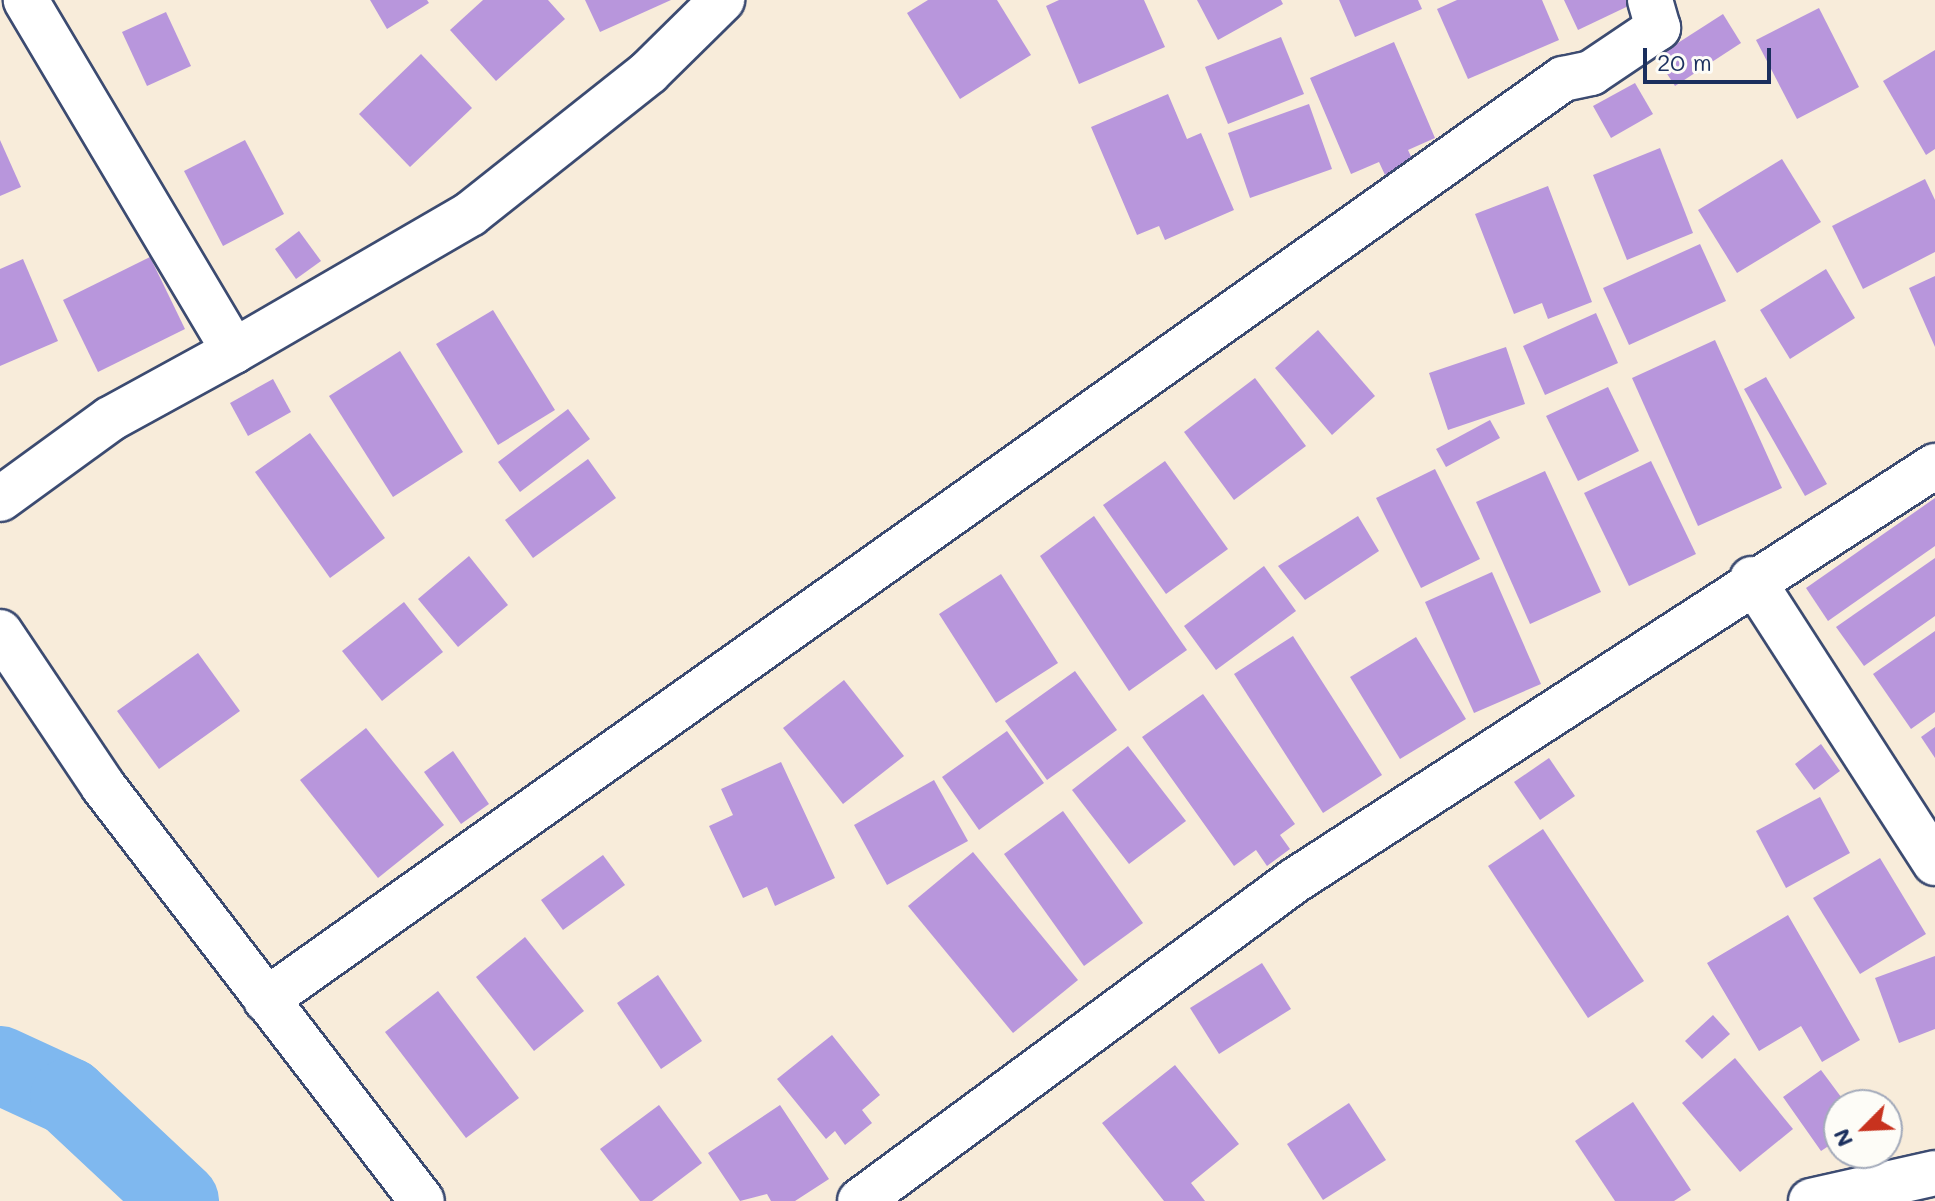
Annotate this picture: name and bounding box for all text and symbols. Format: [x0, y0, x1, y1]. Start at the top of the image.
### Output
scale bar [1647, 32, 1775, 82]
text: 20 m [1657, 46, 1712, 77]
north arrow [1823, 1089, 1903, 1169]
text: N [1826, 1125, 1859, 1152]

